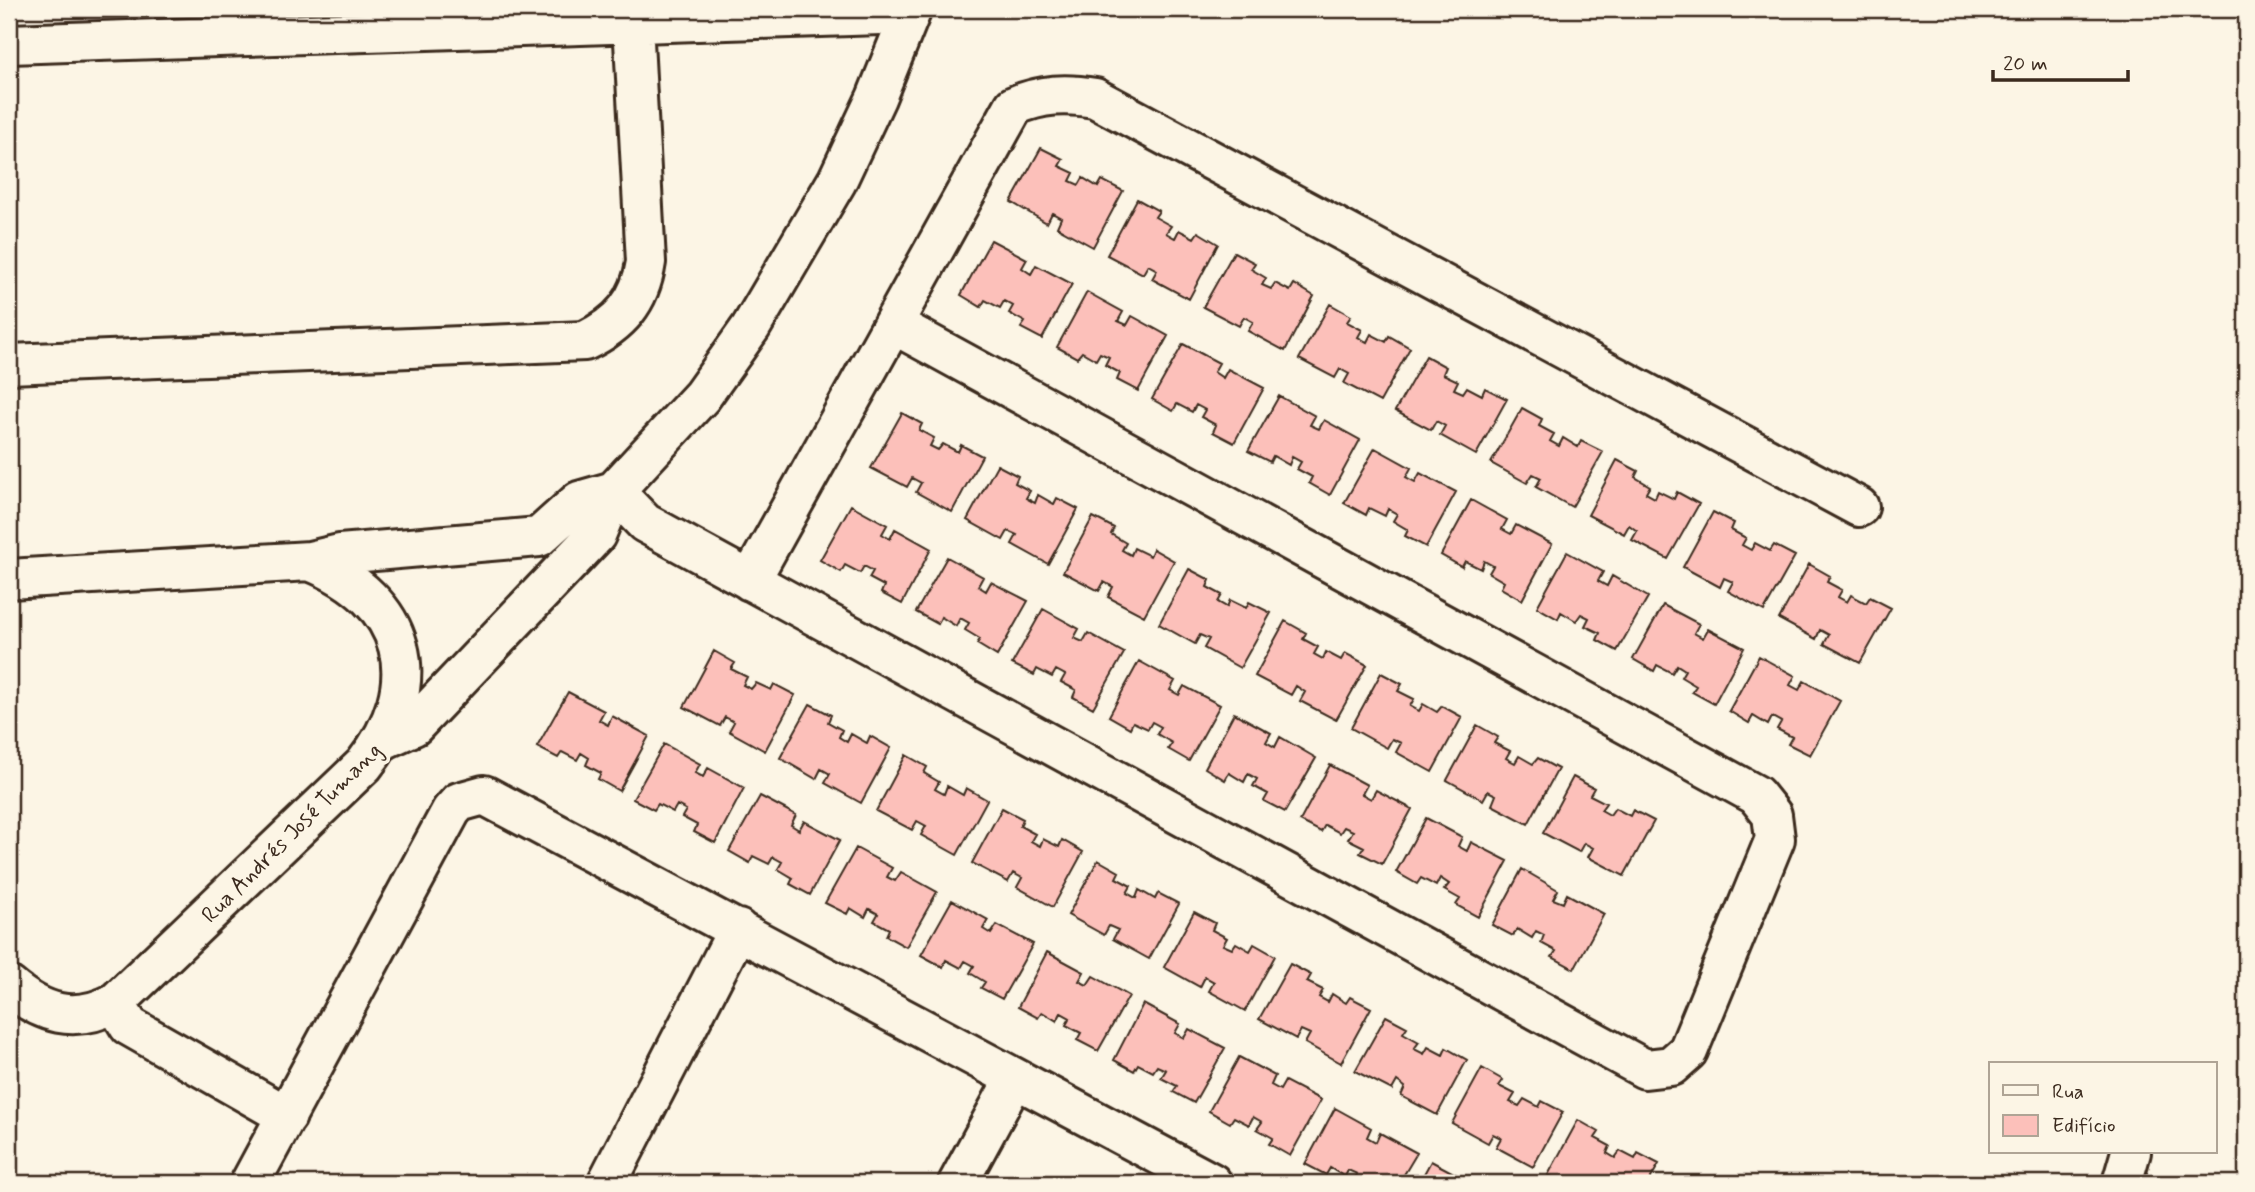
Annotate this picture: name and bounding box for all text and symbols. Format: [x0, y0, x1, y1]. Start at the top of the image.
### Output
scale bar [1993, 38, 2127, 82]
text: 20 m [2003, 50, 2048, 78]
street label: Rua Andrés José Tumang [196, 737, 389, 930]
legend [1989, 1062, 2216, 1154]
text: Rua [2052, 1078, 2084, 1106]
text: Edifício [2052, 1112, 2116, 1140]

